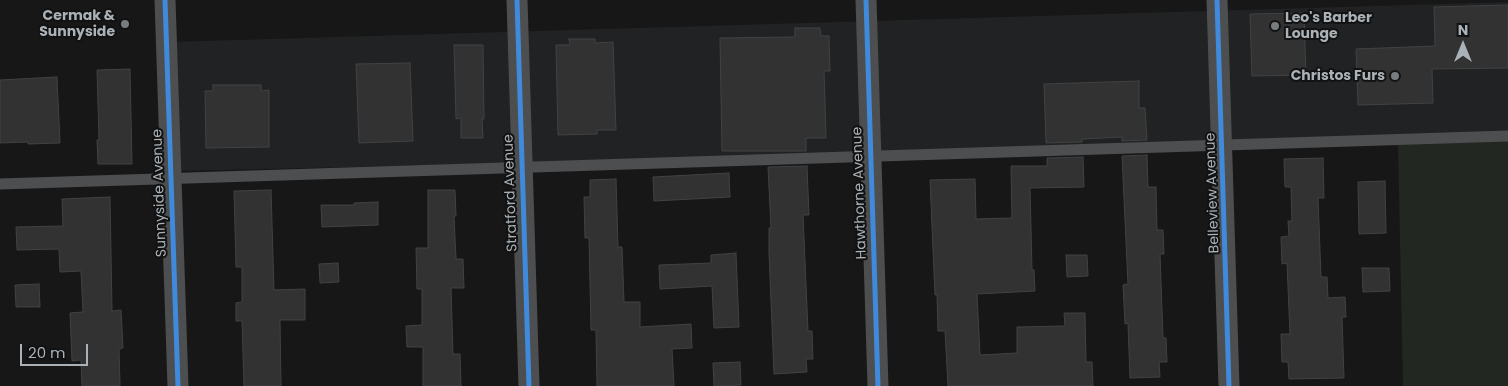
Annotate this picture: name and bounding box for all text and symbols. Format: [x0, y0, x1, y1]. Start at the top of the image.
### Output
place label: Cermak & Sunnyside [39, 8, 115, 40]
place label: Leo's Barber Lounge [1285, 10, 1372, 42]
marker: Cermak & Sunnyside [119, 18, 131, 30]
marker: Leo's Barber Lounge [1269, 20, 1281, 32]
north arrow [1438, 20, 1488, 70]
text: N [1458, 20, 1468, 40]
place label: Christos Furs [1291, 68, 1385, 84]
marker: Christos Furs [1389, 70, 1401, 82]
street label: Hawthorne Avenue [849, 126, 871, 260]
street label: Sunnyside Avenue [149, 129, 171, 257]
street label: Belleview Avenue [1203, 132, 1223, 254]
street label: Stratford Avenue [501, 134, 521, 252]
scale bar [22, 334, 90, 366]
text: 20 m [28, 342, 66, 363]

